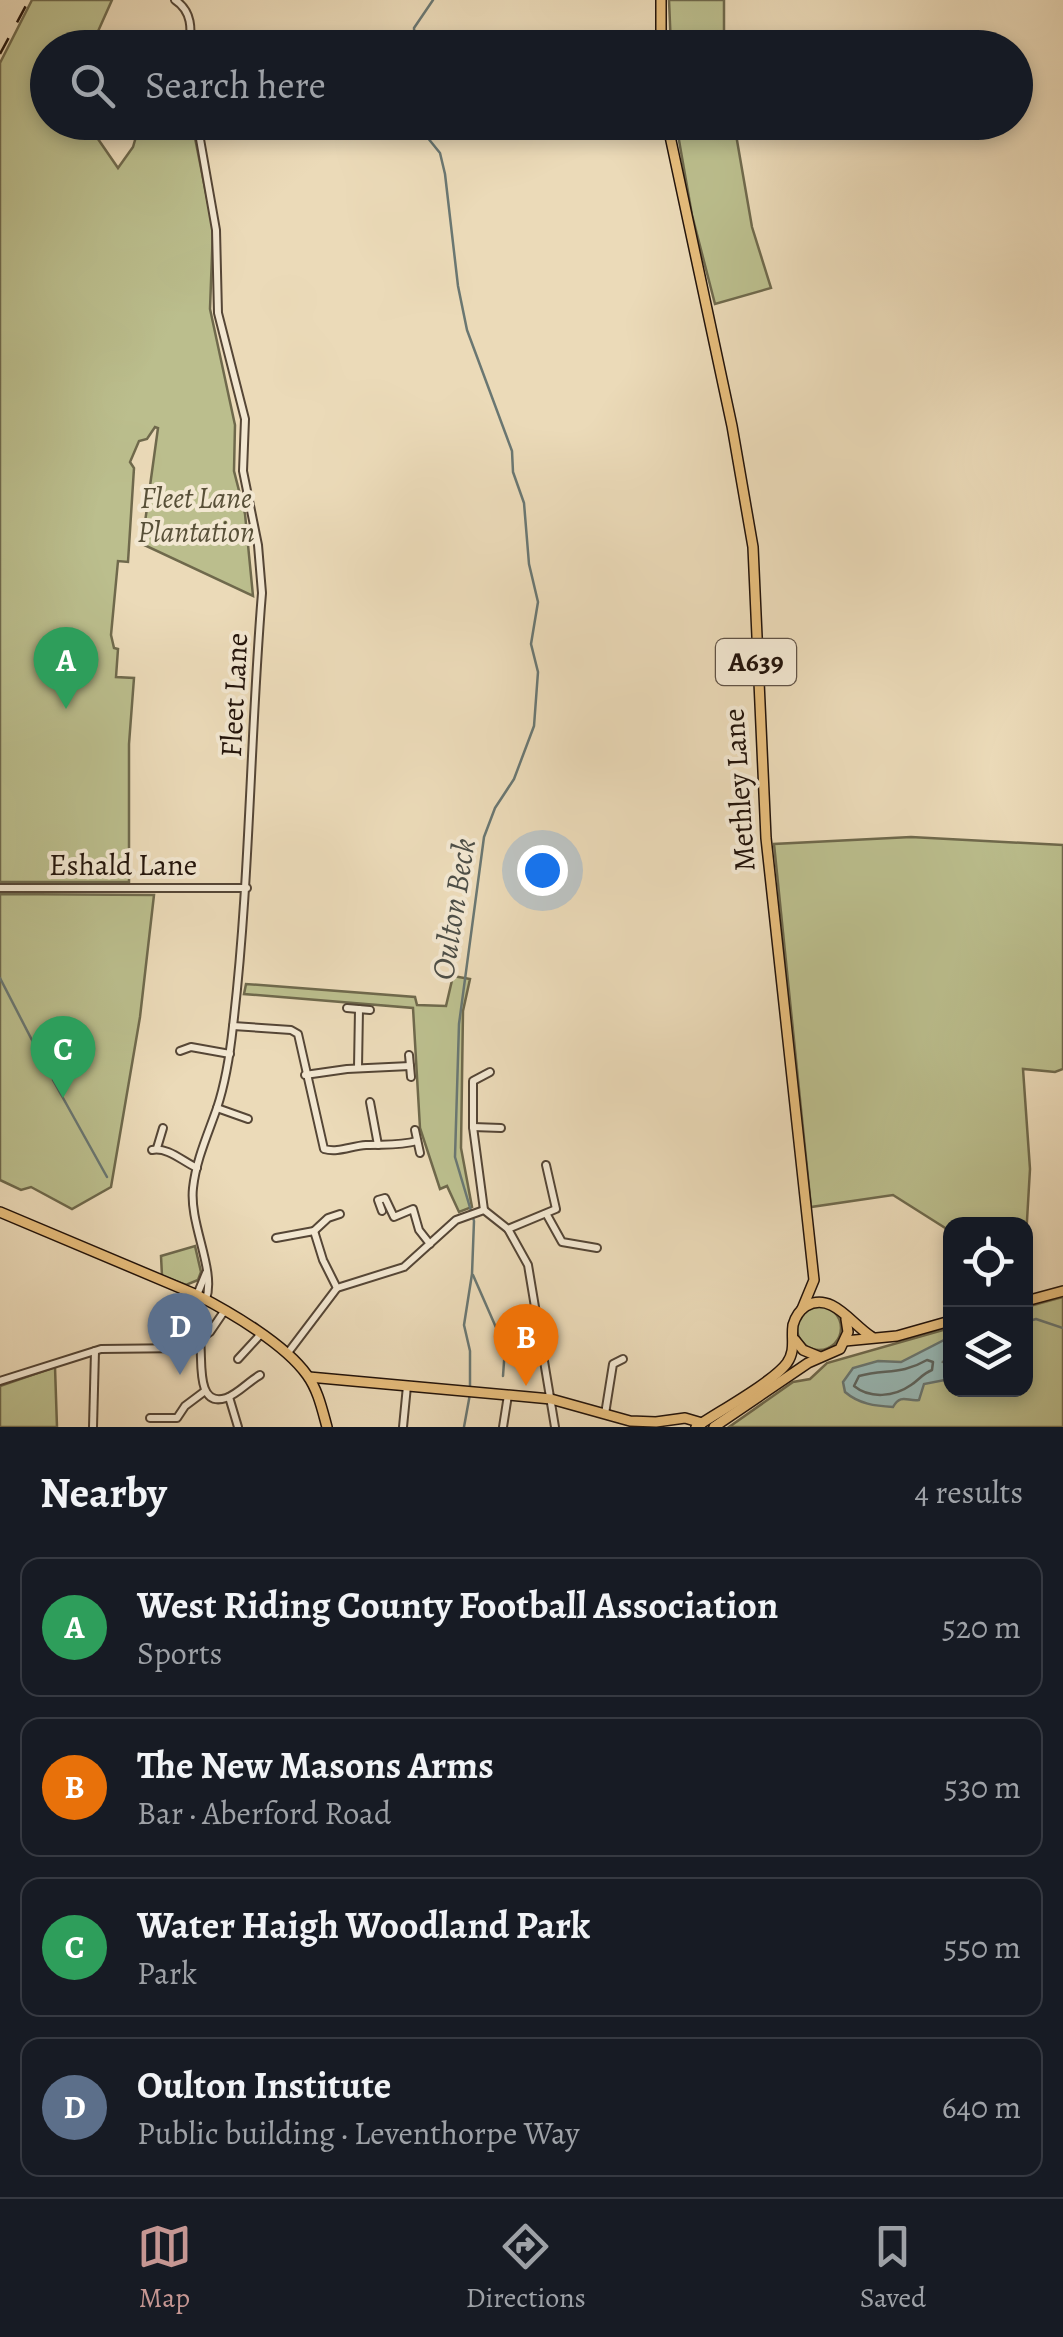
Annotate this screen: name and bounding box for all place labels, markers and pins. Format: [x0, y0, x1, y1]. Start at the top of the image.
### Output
pin: A [34, 626, 98, 709]
pin: C [30, 1016, 96, 1098]
pin: D [148, 1292, 212, 1375]
pin: B [494, 1304, 558, 1386]

